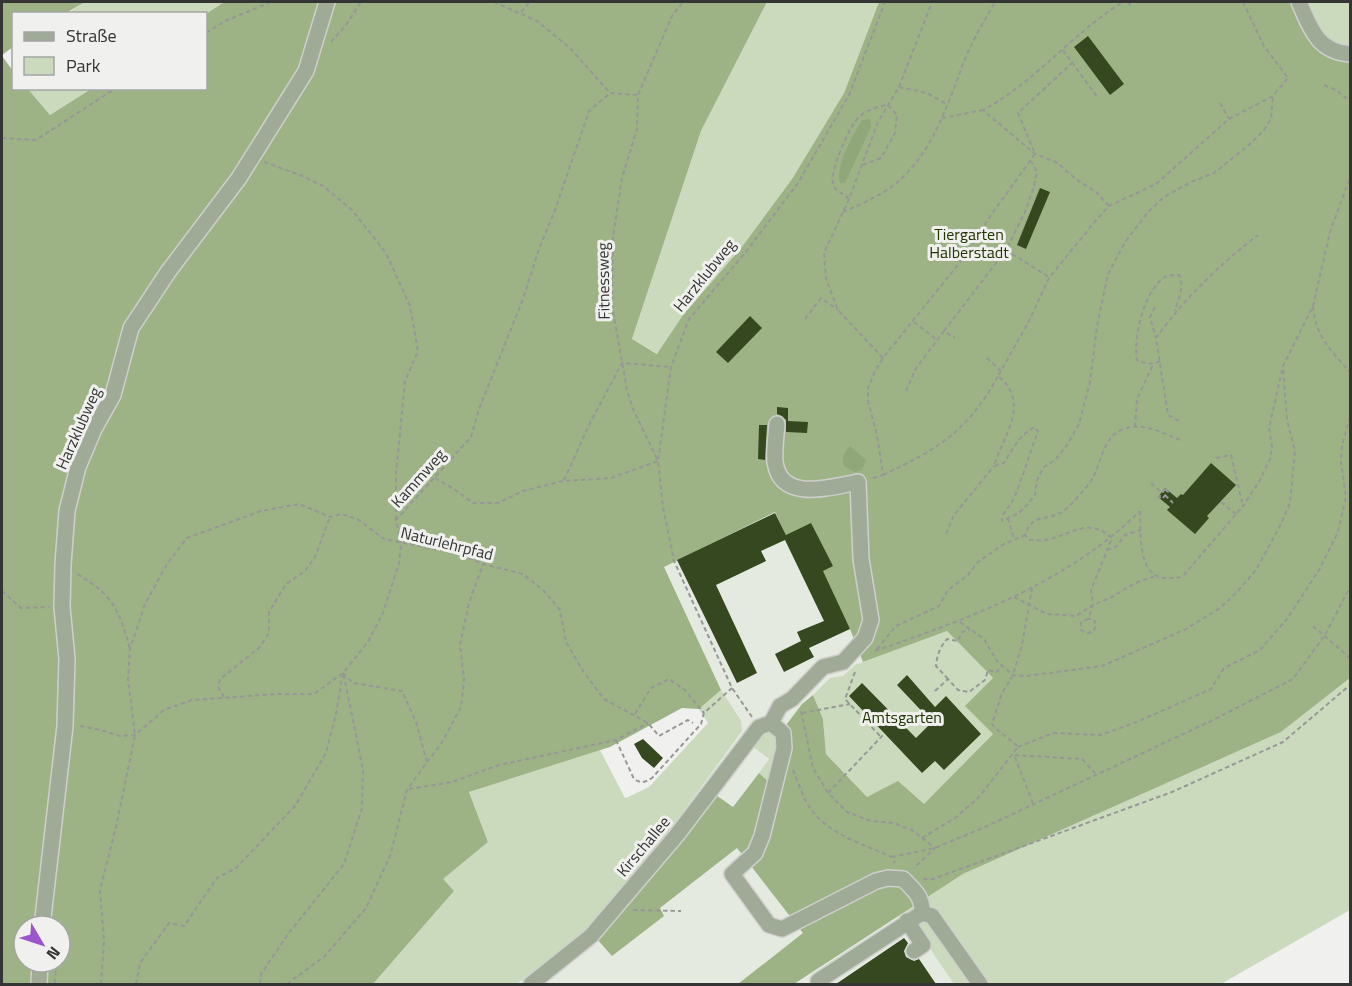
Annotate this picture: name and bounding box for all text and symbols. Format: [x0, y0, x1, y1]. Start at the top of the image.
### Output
legend [12, 12, 207, 90]
text: Straße [66, 22, 117, 49]
text: Park [66, 52, 101, 79]
park label: Tiergarten Halberstadt [929, 222, 1009, 264]
street label: Harzklubweg [667, 233, 741, 317]
street label: Fitnessweg [590, 242, 616, 320]
street label: Harzklubweg [49, 383, 107, 473]
street label: Kammweg [385, 443, 451, 513]
street label: Naturlehrpfad [398, 520, 496, 566]
park label: Amtsgarten [862, 705, 942, 729]
street label: Kirschallee [610, 810, 676, 882]
north arrow [12, 914, 72, 974]
text: N [41, 942, 66, 965]

